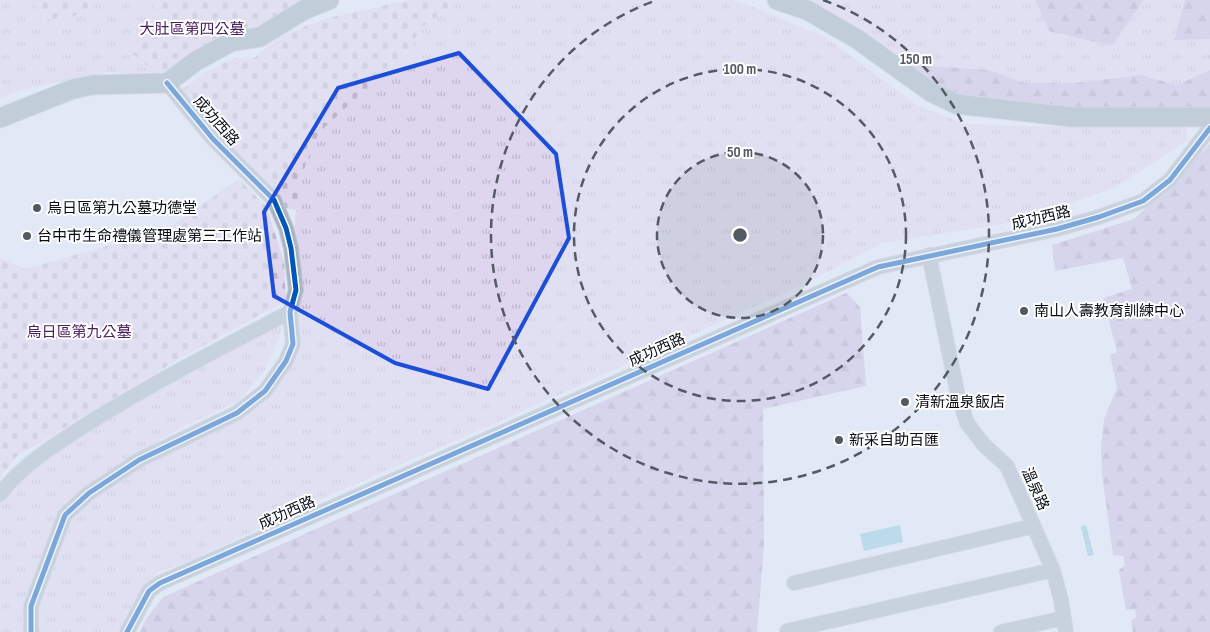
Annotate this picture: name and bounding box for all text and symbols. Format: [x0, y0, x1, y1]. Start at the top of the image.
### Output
park label: 大肚區第四公墓 [139, 20, 245, 39]
text: 150 m [900, 50, 932, 69]
text: 100 m [724, 60, 756, 79]
street label: 成功西路 [189, 92, 243, 150]
text: 50 m [727, 143, 753, 162]
place label: 烏日區第九公墓功德堂 [47, 199, 197, 218]
marker: 烏日區第九公墓功德堂 [31, 202, 43, 214]
street label: 成功西路 [1010, 202, 1072, 234]
centre of rings [731, 226, 749, 244]
place label: 台中市生命禮儀管理處第三工作站 [37, 227, 262, 246]
marker: 台中市生命禮儀管理處第三工作站 [21, 230, 33, 242]
place label: 南山人壽教育訓練中心 [1034, 302, 1184, 321]
marker: 南山人壽教育訓練中心 [1018, 305, 1030, 317]
park label: 烏日區第九公墓 [26, 323, 132, 342]
street label: 成功西路 [626, 329, 688, 371]
place label: 清新溫泉飯店 [915, 393, 1005, 412]
marker: 清新溫泉飯店 [899, 396, 911, 408]
place label: 新采自助百匯 [849, 431, 939, 450]
marker: 新采自助百匯 [833, 434, 845, 446]
street label: 溫泉路 [1017, 465, 1053, 513]
street label: 成功西路 [256, 492, 318, 534]

